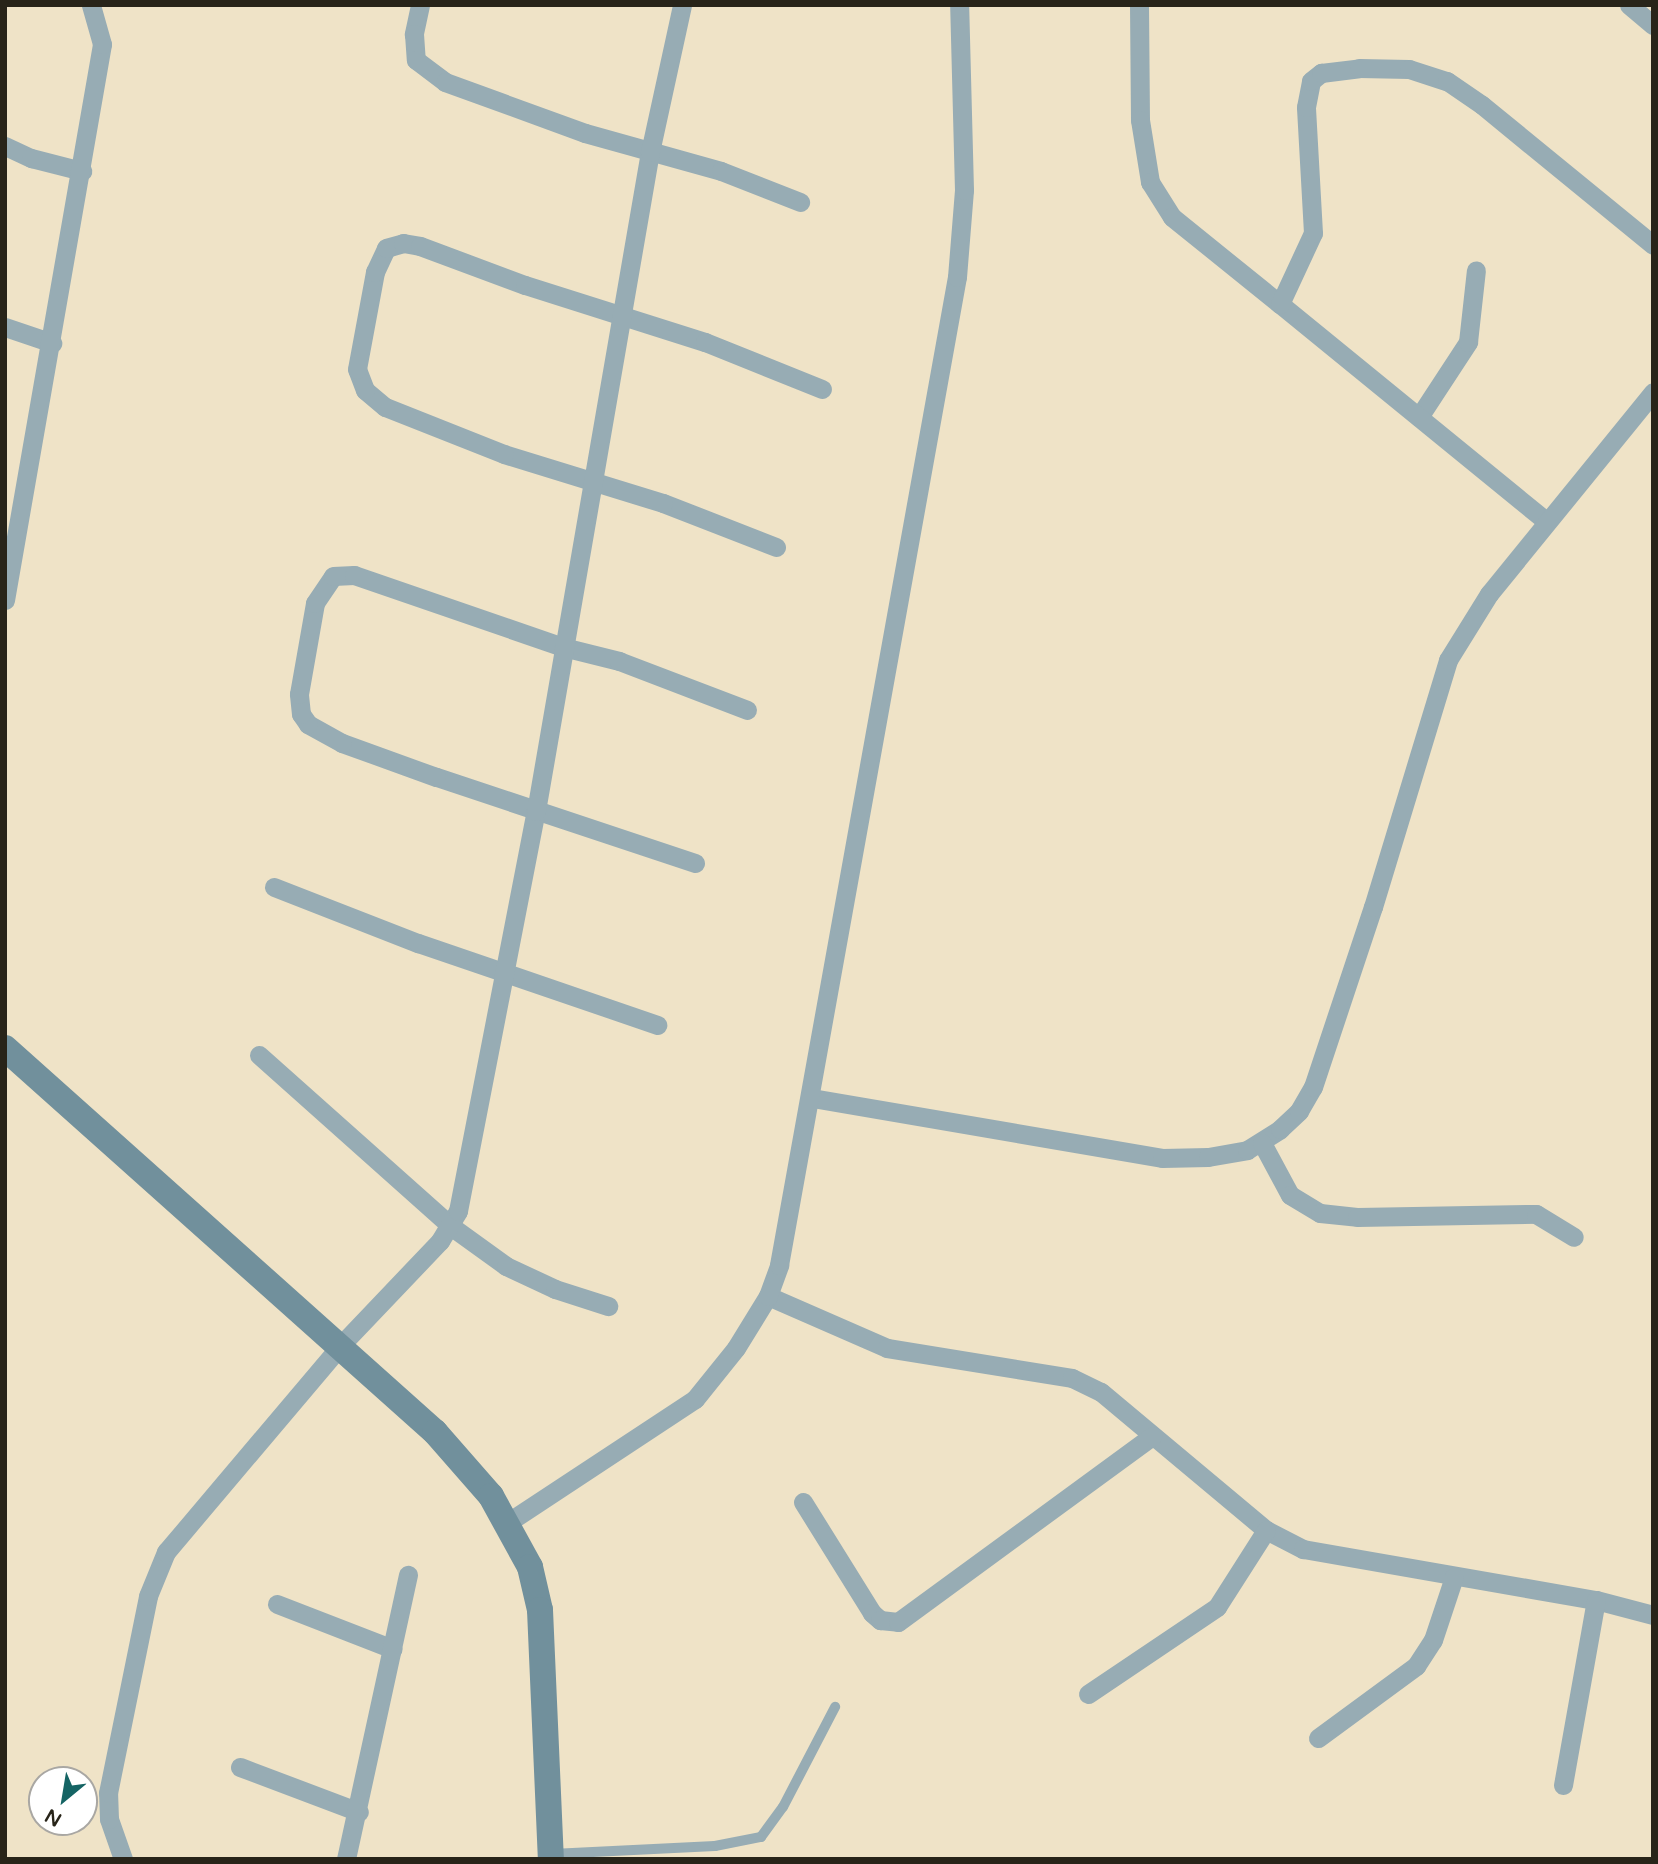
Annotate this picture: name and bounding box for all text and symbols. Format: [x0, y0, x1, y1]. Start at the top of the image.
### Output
north arrow [28, 1766, 98, 1836]
text: N [41, 1804, 66, 1831]

